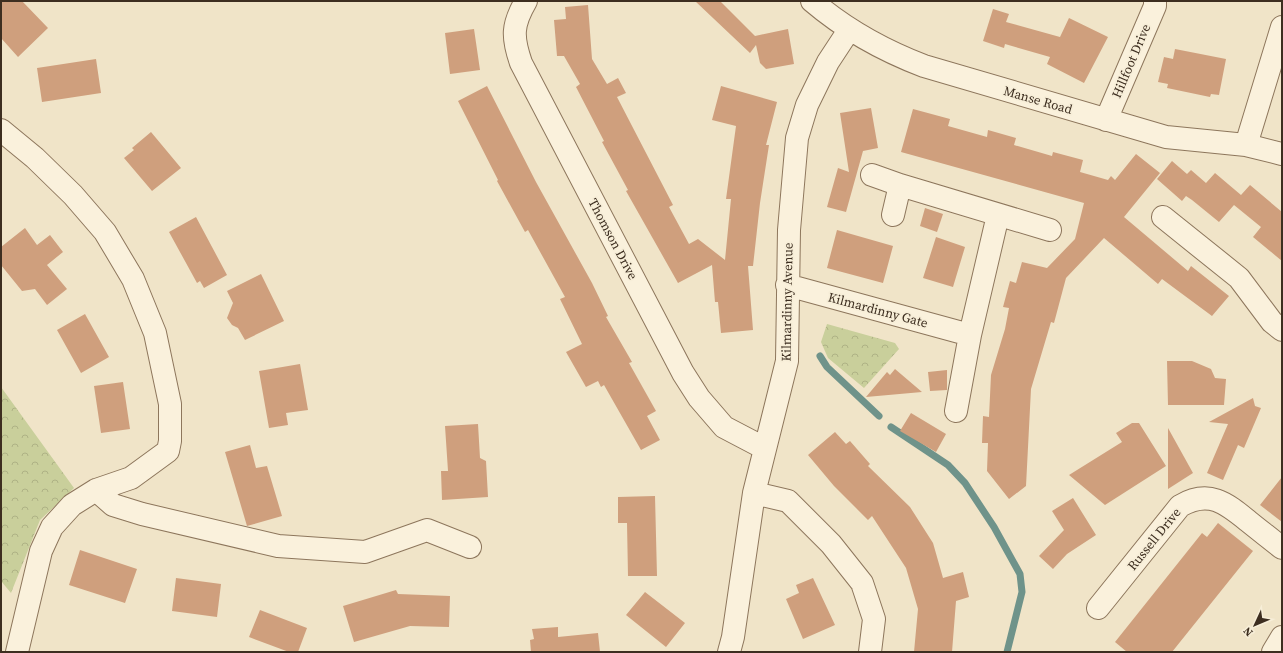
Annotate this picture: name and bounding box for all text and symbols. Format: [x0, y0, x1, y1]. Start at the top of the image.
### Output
street label: Hillfoot Drive [1108, 21, 1154, 101]
street label: Manse Road [1002, 82, 1075, 118]
street label: Thomson Drive [584, 195, 642, 283]
street label: Kilmardinny Avenue [777, 242, 797, 362]
street label: Kilmardinny Gate [826, 289, 930, 332]
street label: Russell Drive [1124, 504, 1185, 574]
north arrow [1235, 605, 1275, 645]
text: N [1240, 624, 1256, 640]

